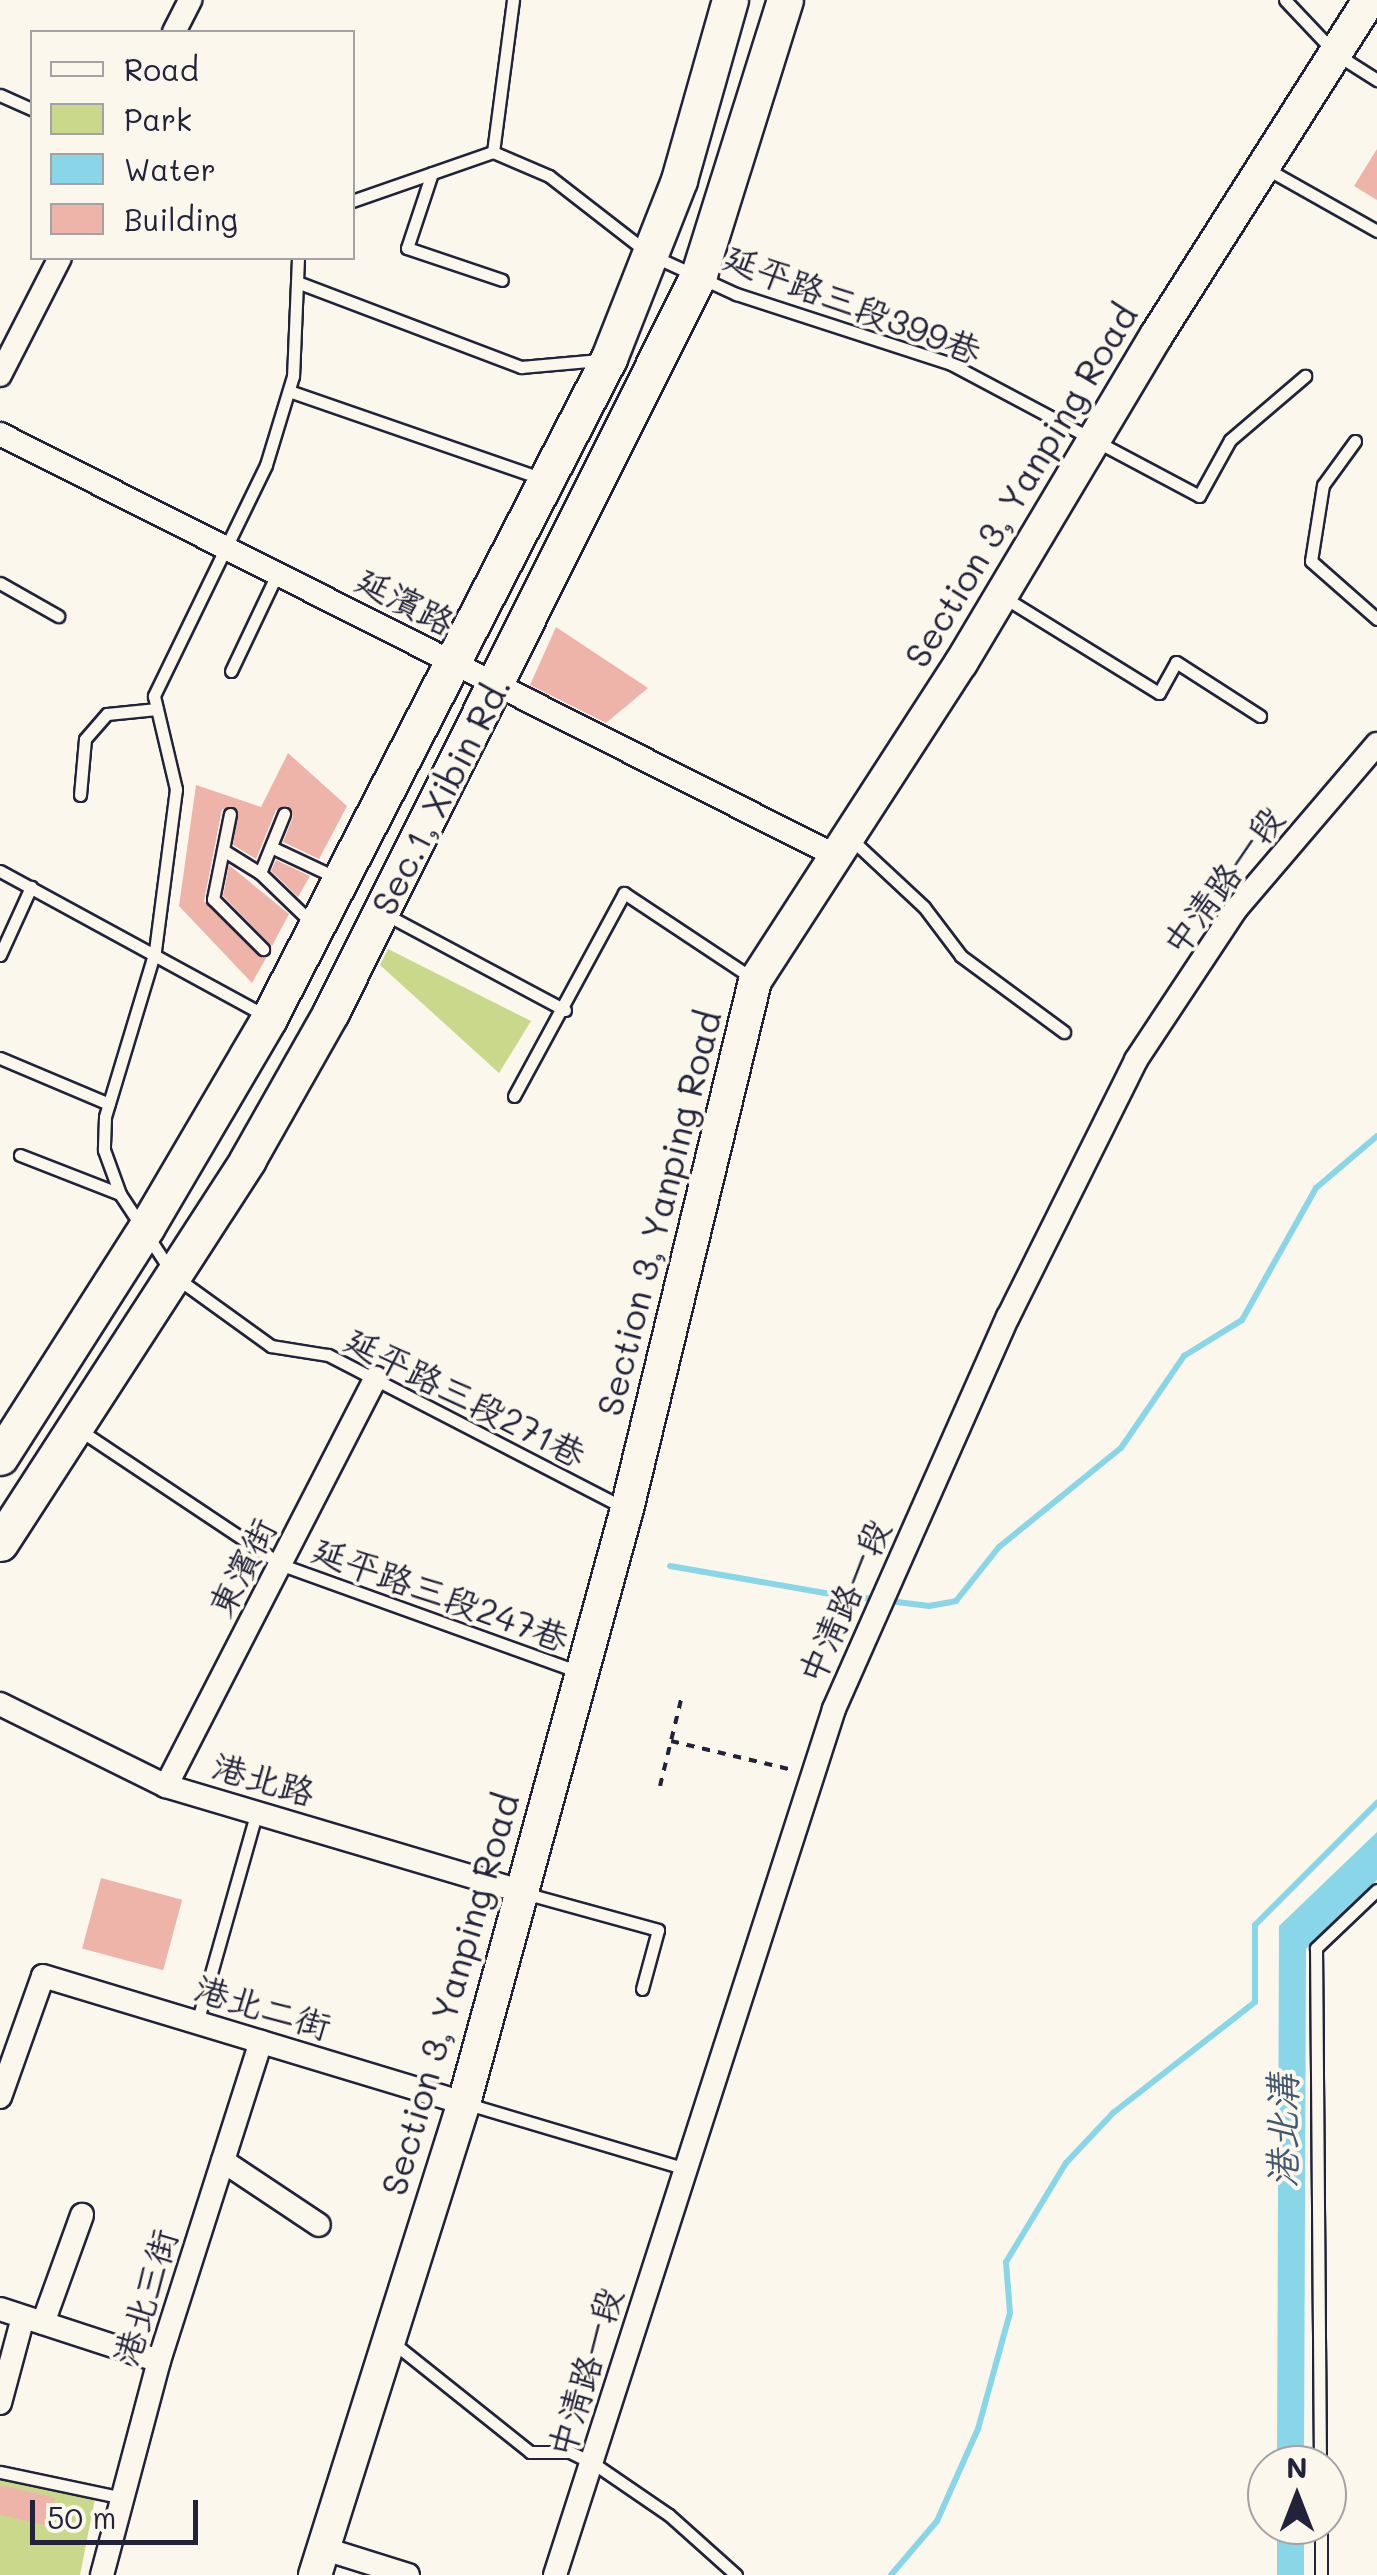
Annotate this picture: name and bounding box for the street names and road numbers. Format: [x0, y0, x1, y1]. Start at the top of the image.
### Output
street label: 延平路三段399巷 [719, 235, 987, 371]
street label: Section 3, Yanping Road [895, 296, 1145, 674]
street label: 延濱路 [350, 557, 462, 643]
street label: Sec.1, Xibin Rd. [362, 669, 518, 921]
street label: 中清路一段 [1153, 797, 1291, 963]
street label: Section 3, Yanping Road [587, 1006, 729, 1420]
street label: 延平路三段271巷 [339, 1317, 593, 1475]
street label: 東濱街 [198, 1511, 284, 1623]
street label: 中清路一段 [788, 1513, 898, 1689]
street label: 延平路三段247巷 [307, 1527, 575, 1659]
street label: 港北路 [208, 1743, 320, 1813]
street label: Section 3, Yanping Road [371, 1788, 527, 2200]
street label: 港北二街 [190, 1965, 336, 2047]
street label: 港北三街 [103, 2224, 185, 2370]
street label: 中清路一段 [538, 2282, 630, 2462]

